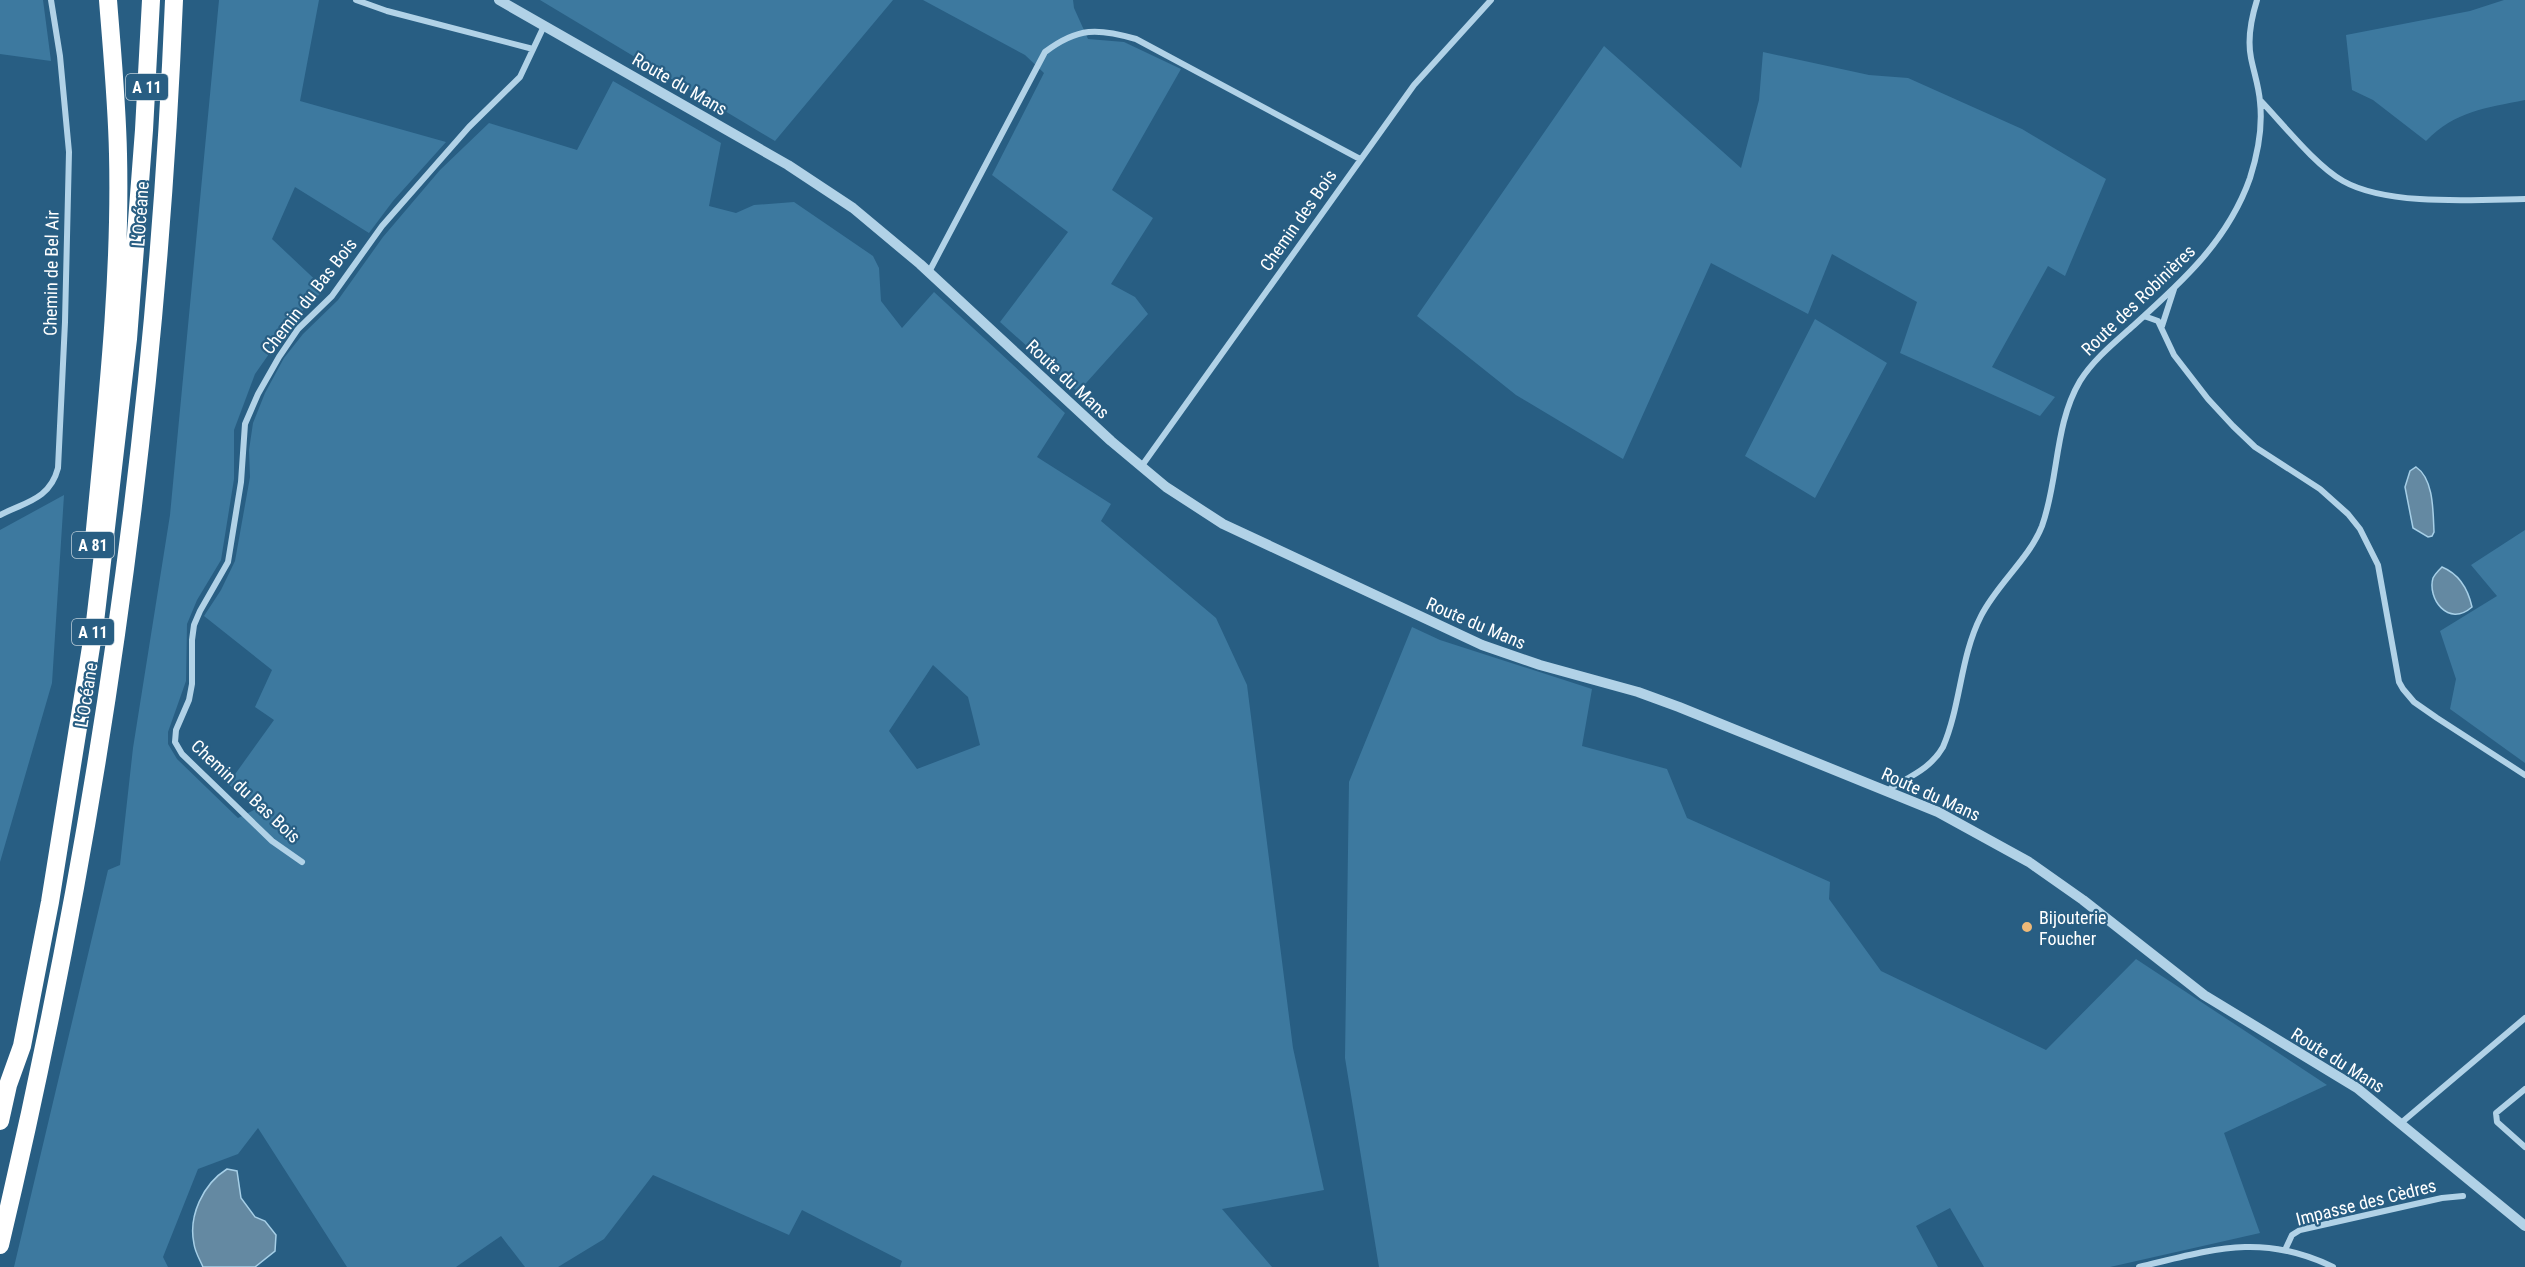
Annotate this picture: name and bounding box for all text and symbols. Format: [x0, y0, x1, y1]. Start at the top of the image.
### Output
street label: Route du Mans [629, 48, 731, 120]
road number: A 11 [126, 74, 168, 100]
street label: Chemin des Bois [1255, 165, 1341, 275]
street label: L’Océane [127, 181, 153, 247]
street label: Chemin de Bel Air [39, 209, 63, 336]
street label: Chemin du Bas Bois [257, 234, 361, 358]
street label: Route des Robinières [2077, 240, 2199, 360]
street label: Route du Mans [1022, 335, 1114, 423]
road number: A 81 [72, 532, 114, 558]
street label: Route du Mans [1423, 593, 1529, 653]
road number: A 11 [72, 619, 114, 645]
street label: L’Océane [71, 661, 101, 729]
street label: Chemin du Bas Bois [187, 735, 305, 847]
street label: Route du Mans [1878, 763, 1984, 825]
place label: Bijouterie Foucher [2039, 907, 2107, 949]
marker: Bijouterie Foucher [2020, 920, 2034, 934]
street label: Route du Mans [2287, 1023, 2389, 1097]
street label: Impasse des Cèdres [2294, 1174, 2438, 1230]

